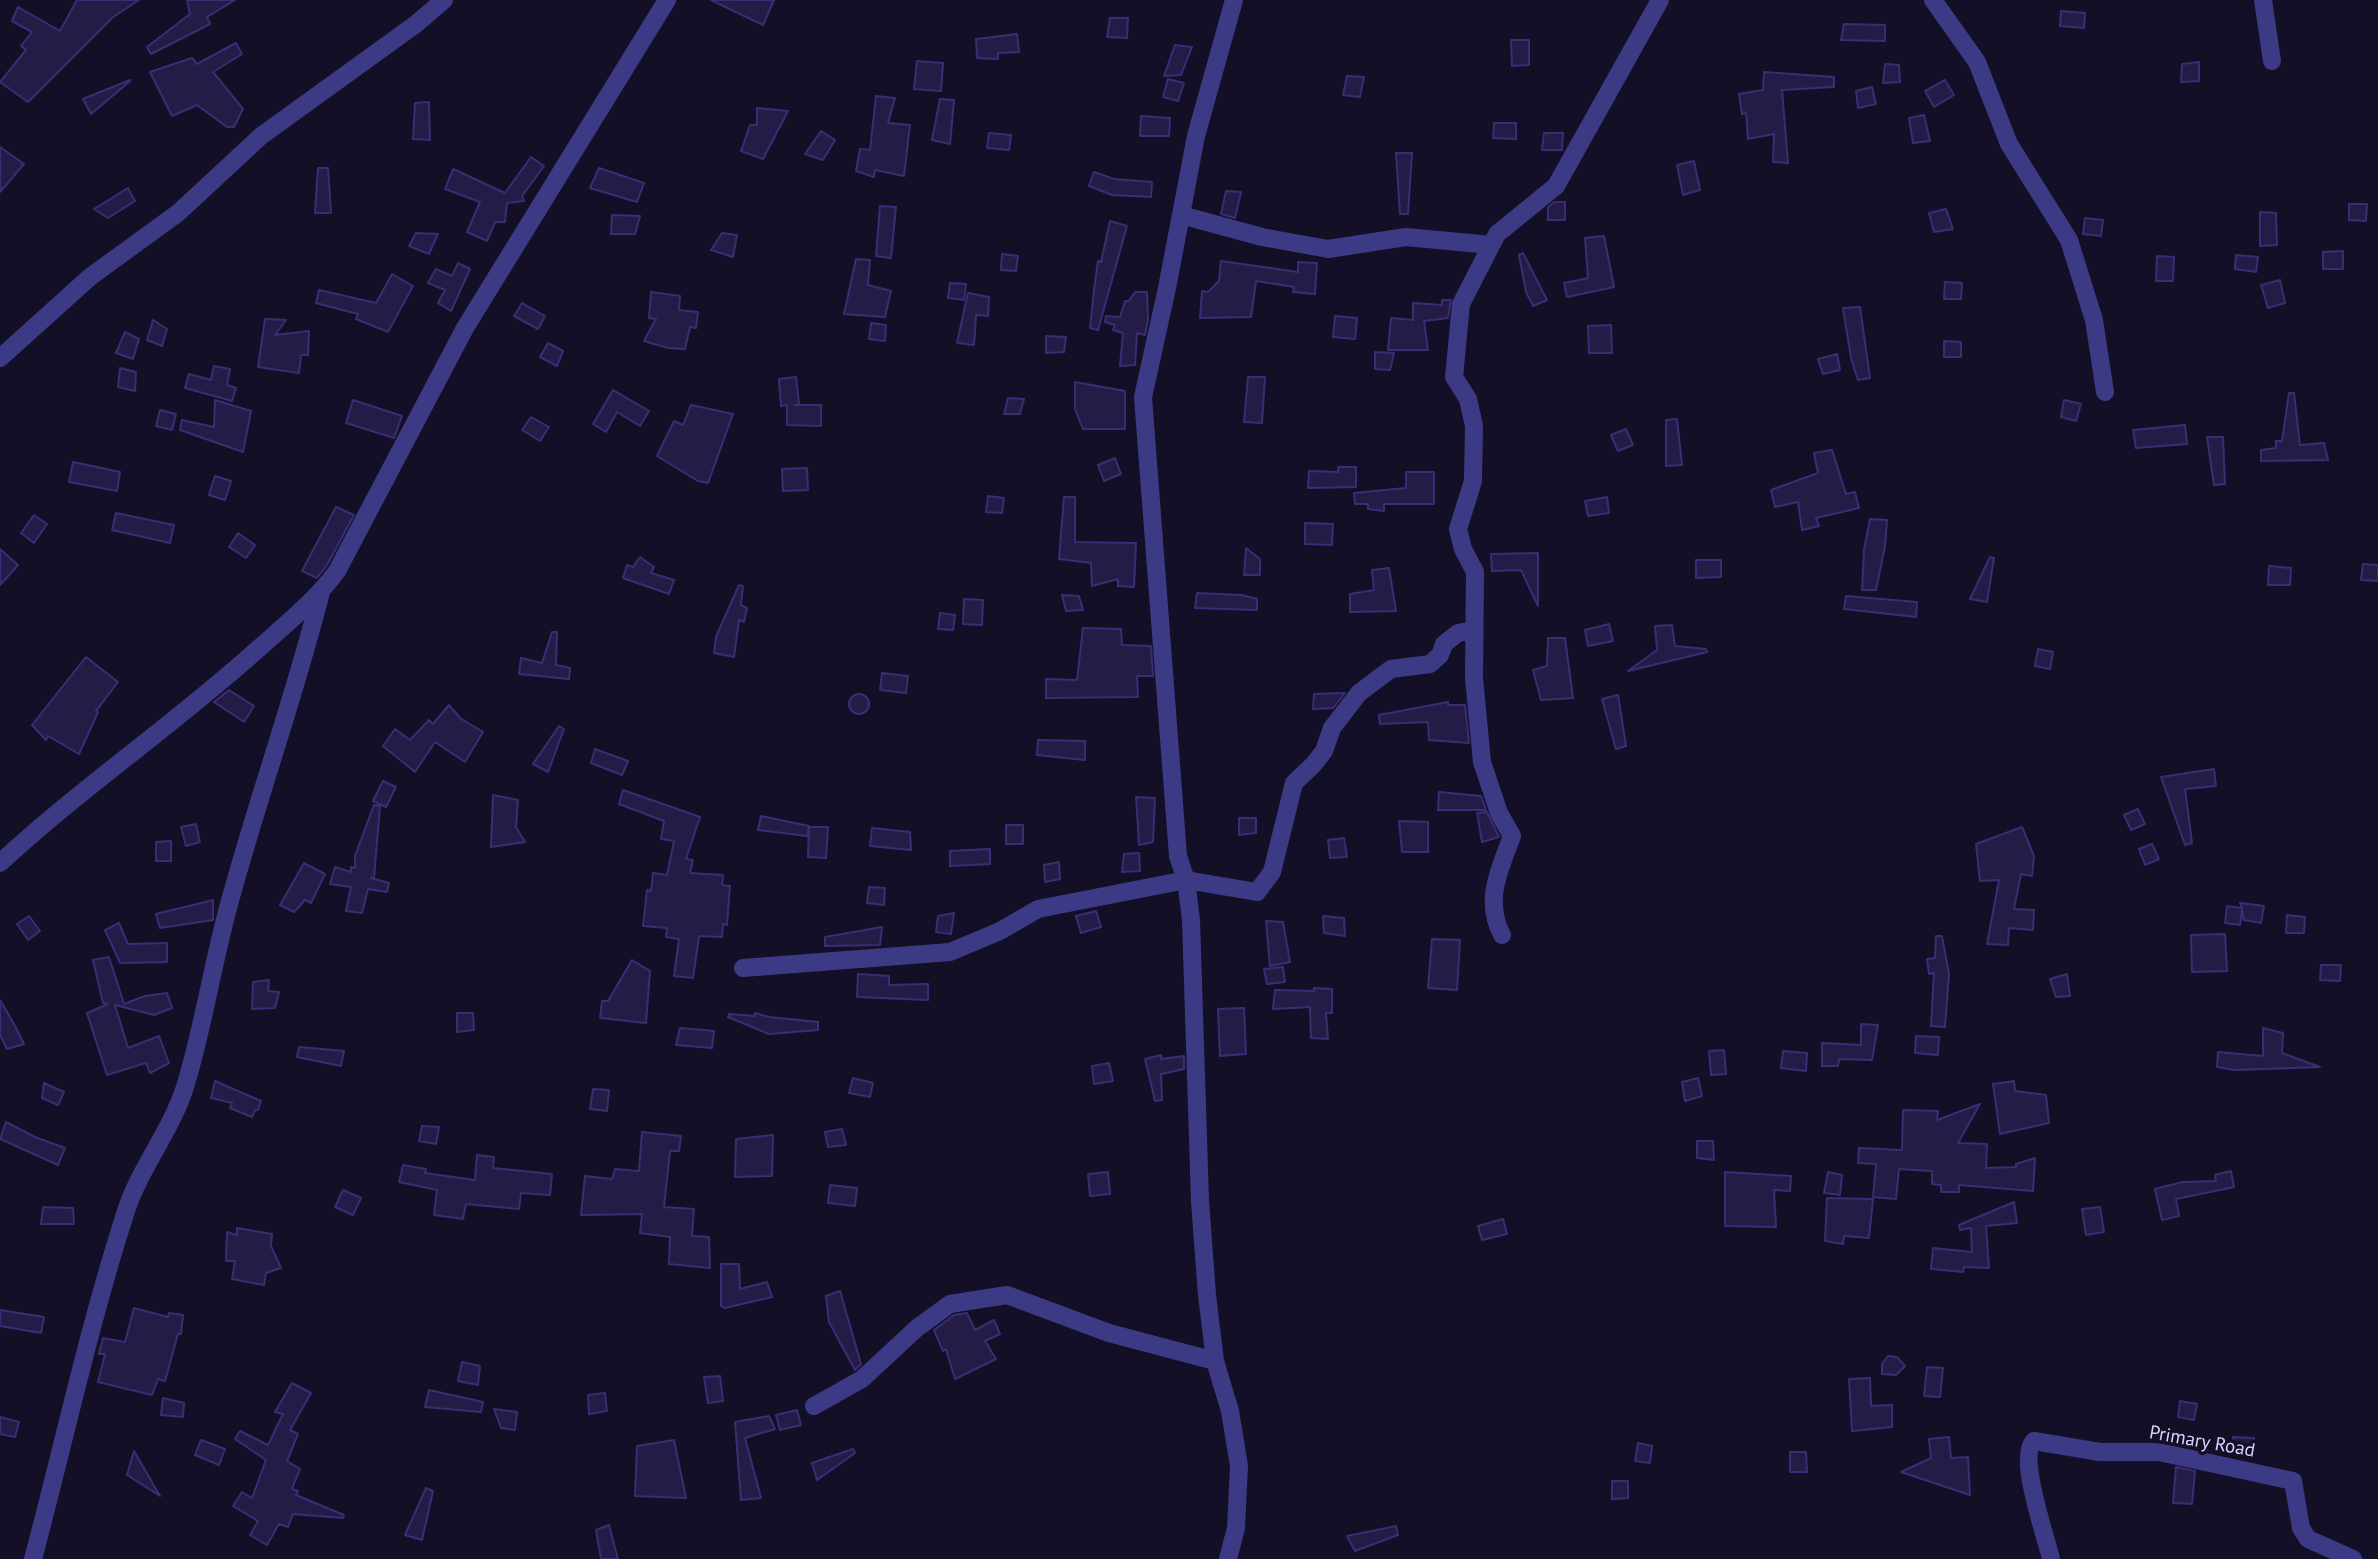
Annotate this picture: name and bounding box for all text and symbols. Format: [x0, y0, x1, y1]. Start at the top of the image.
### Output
street label: Primary Road [2147, 1421, 2257, 1463]

